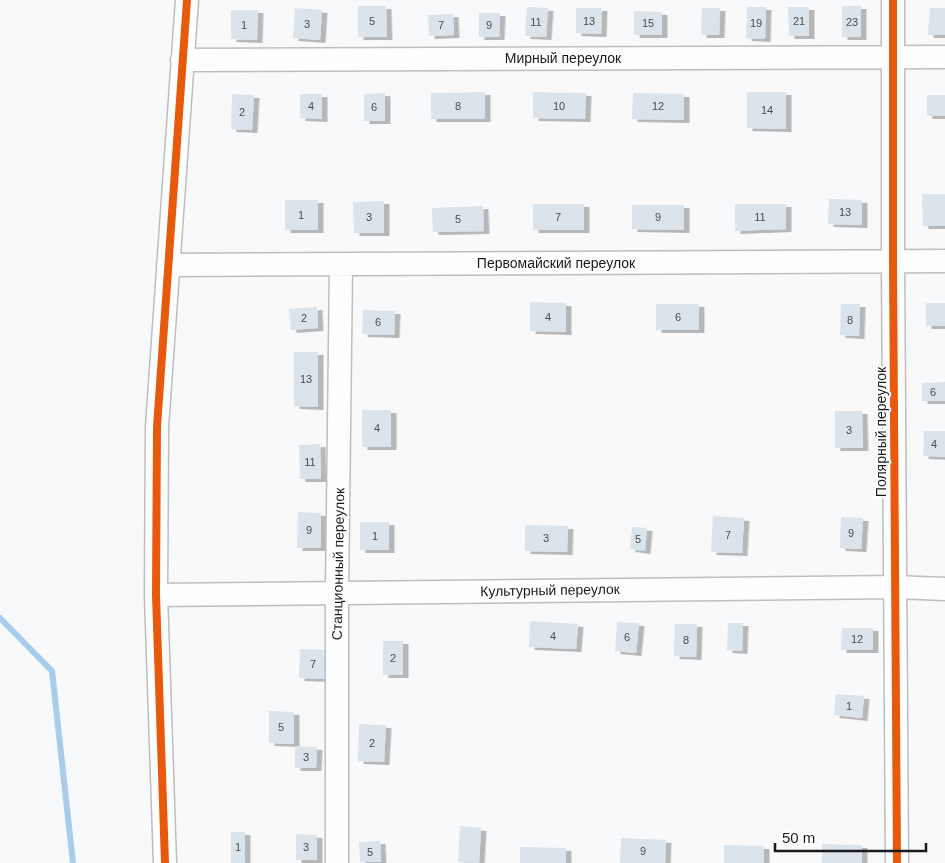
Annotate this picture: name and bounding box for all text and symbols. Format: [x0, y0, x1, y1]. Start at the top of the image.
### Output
house number: 5 [369, 15, 375, 27]
house number: 13 [583, 15, 595, 27]
house number: 21 [793, 15, 805, 27]
house number: 11 [530, 16, 542, 28]
house number: 23 [846, 16, 858, 28]
house number: 15 [642, 17, 654, 29]
house number: 19 [750, 17, 762, 29]
house number: 3 [304, 18, 310, 30]
house number: 1 [241, 19, 247, 31]
house number: 7 [438, 19, 444, 31]
house number: 9 [486, 19, 492, 31]
street label: Мирный переулок [505, 50, 622, 66]
house number: 4 [308, 100, 314, 112]
house number: 8 [455, 100, 461, 112]
house number: 10 [553, 100, 565, 112]
house number: 12 [652, 100, 664, 112]
house number: 6 [371, 101, 377, 113]
house number: 14 [761, 104, 773, 116]
house number: 2 [239, 106, 245, 118]
house number: 13 [839, 206, 851, 218]
house number: 1 [298, 209, 304, 221]
house number: 3 [366, 211, 372, 223]
house number: 7 [555, 211, 561, 223]
house number: 9 [655, 211, 661, 223]
house number: 11 [754, 211, 766, 223]
house number: 5 [455, 213, 461, 225]
street label: Первомайский переулок [477, 255, 636, 271]
house number: 4 [545, 311, 551, 323]
house number: 6 [675, 311, 681, 323]
house number: 2 [301, 312, 307, 324]
house number: 8 [847, 314, 853, 326]
house number: 6 [375, 316, 381, 328]
street label: Полярный переулок [873, 366, 889, 497]
house number: 13 [300, 373, 312, 385]
house number: 6 [930, 386, 936, 398]
house number: 4 [374, 422, 380, 434]
house number: 3 [846, 424, 852, 436]
house number: 4 [931, 438, 937, 450]
house number: 11 [304, 456, 316, 468]
street label: Станционный переулок [329, 487, 347, 640]
house number: 9 [306, 524, 312, 536]
house number: 9 [848, 527, 854, 539]
house number: 7 [725, 529, 731, 541]
house number: 1 [372, 530, 378, 542]
house number: 3 [543, 532, 549, 544]
house number: 5 [635, 533, 641, 545]
street label: Культурный переулок [480, 581, 621, 599]
house number: 4 [550, 630, 556, 642]
house number: 6 [624, 631, 630, 643]
house number: 12 [851, 633, 863, 645]
house number: 8 [683, 634, 689, 646]
house number: 2 [390, 652, 396, 664]
house number: 7 [310, 658, 316, 670]
house number: 1 [846, 700, 852, 712]
house number: 5 [278, 721, 284, 733]
house number: 2 [369, 737, 375, 749]
house number: 3 [303, 751, 309, 763]
scale bar [775, 820, 926, 852]
text: 50 m [782, 829, 815, 846]
house number: 1 [235, 841, 241, 853]
house number: 3 [303, 841, 309, 853]
house number: 9 [640, 845, 646, 857]
house number: 5 [367, 846, 373, 858]

